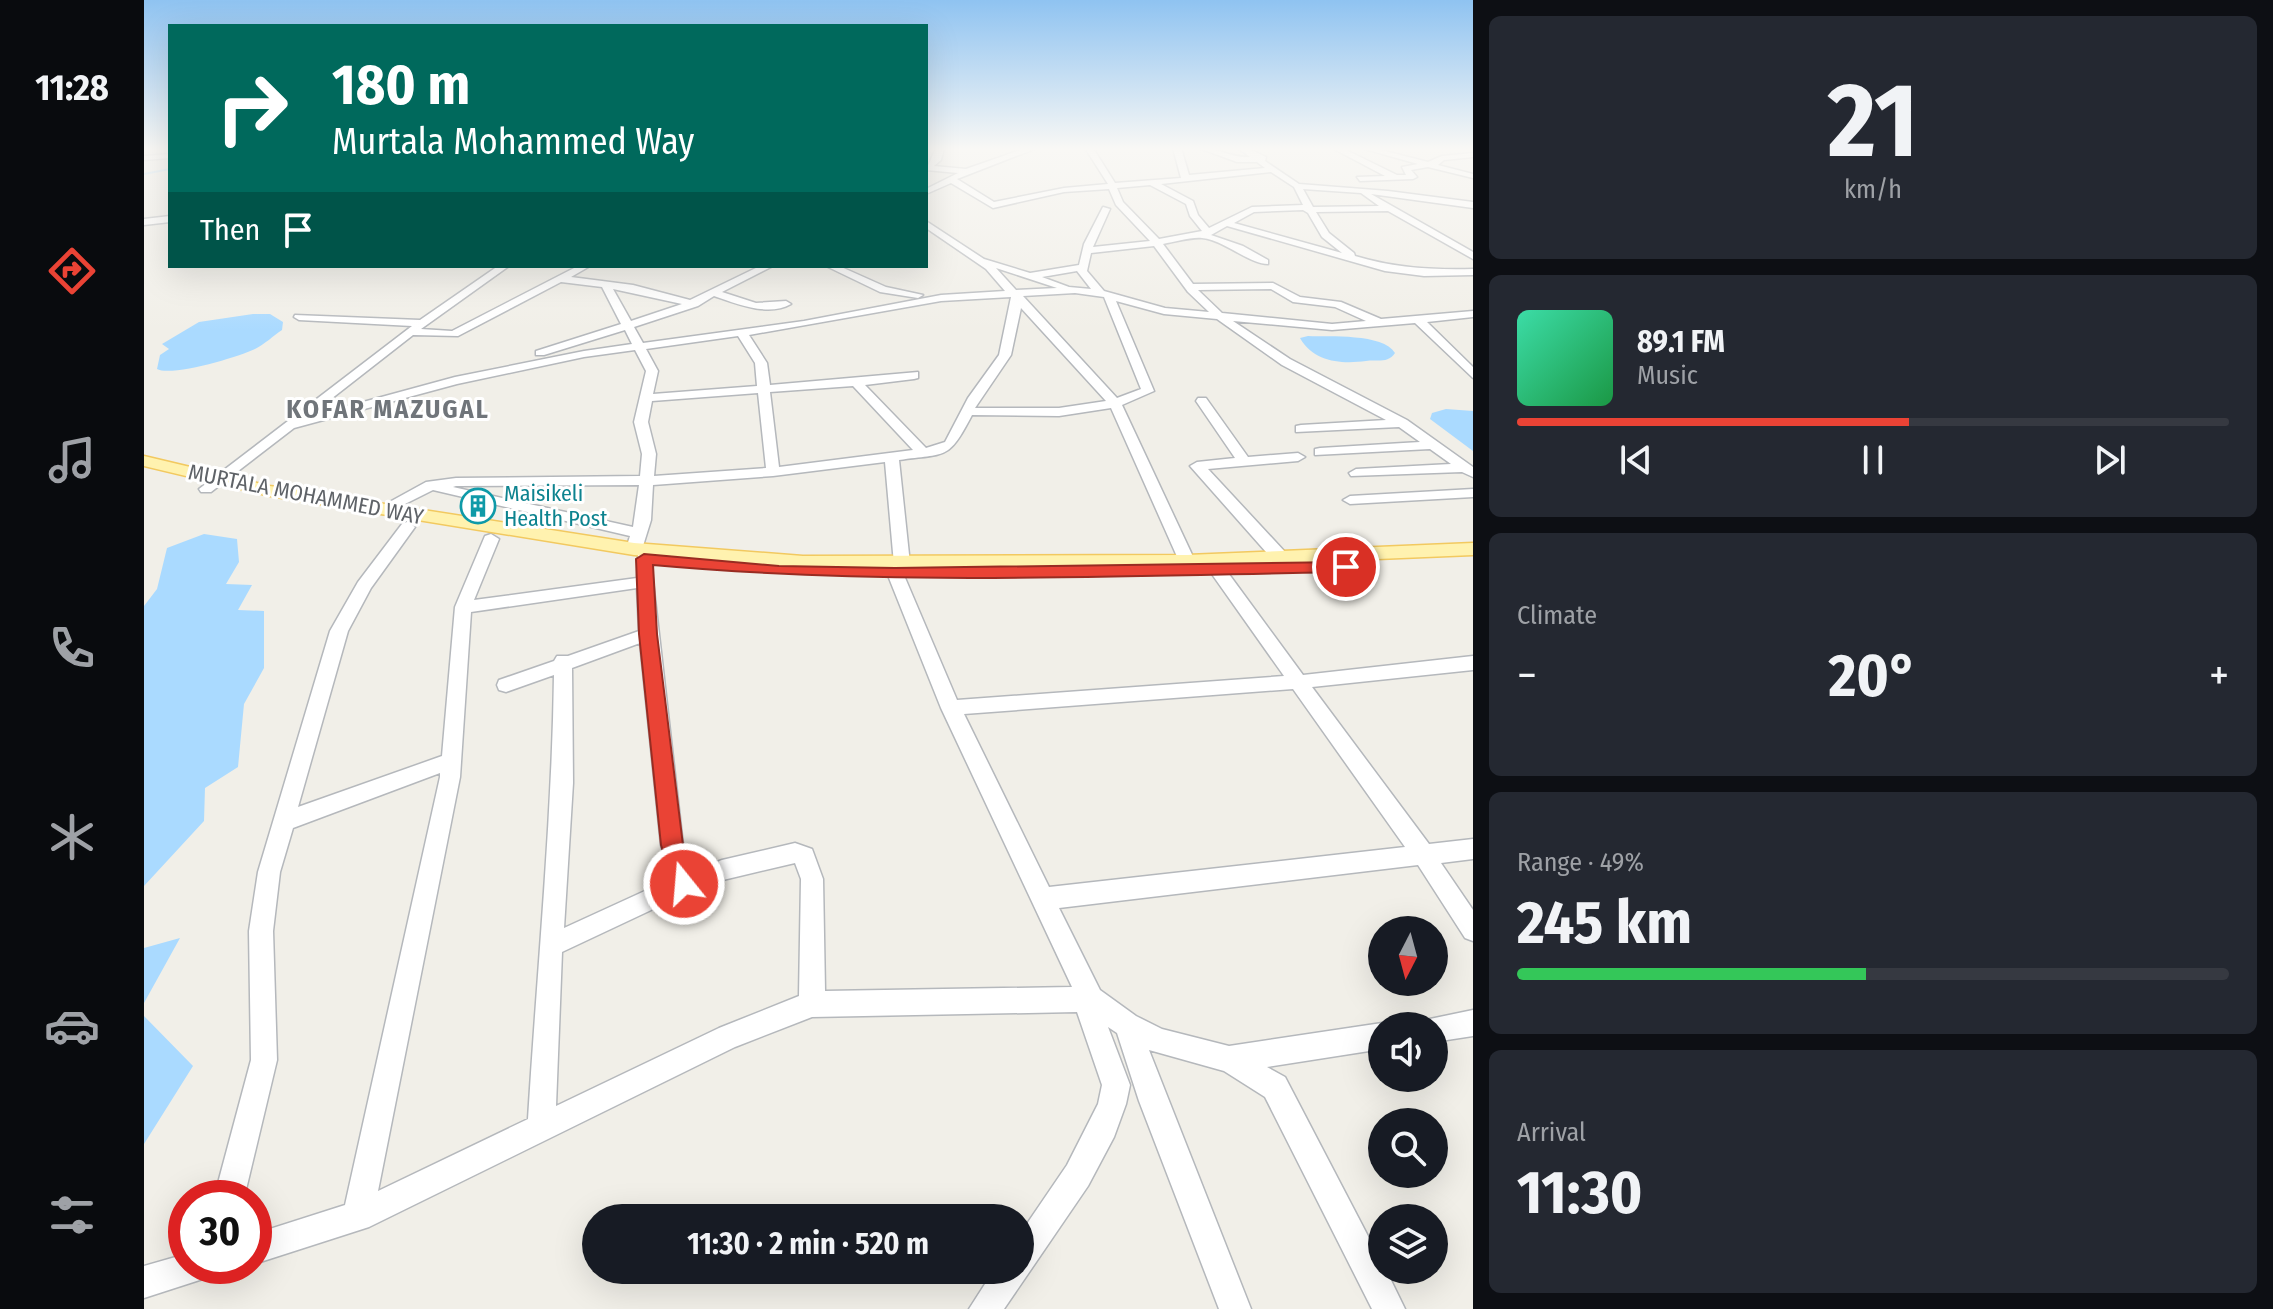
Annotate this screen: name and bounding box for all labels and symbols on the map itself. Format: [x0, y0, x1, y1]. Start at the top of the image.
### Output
district label: KOFAR MAZUGAL [286, 394, 490, 425]
street label: MURTALA MOHAMMED WAY [186, 458, 426, 531]
place label: Maisikeli Health Post [504, 480, 608, 532]
building icon: Maisikeli Health Post [459, 487, 497, 525]
pin [1312, 533, 1380, 601]
position arrow [642, 842, 726, 926]
north arrow [1368, 916, 1448, 996]
speed limit sign: 30 [168, 1180, 272, 1284]

